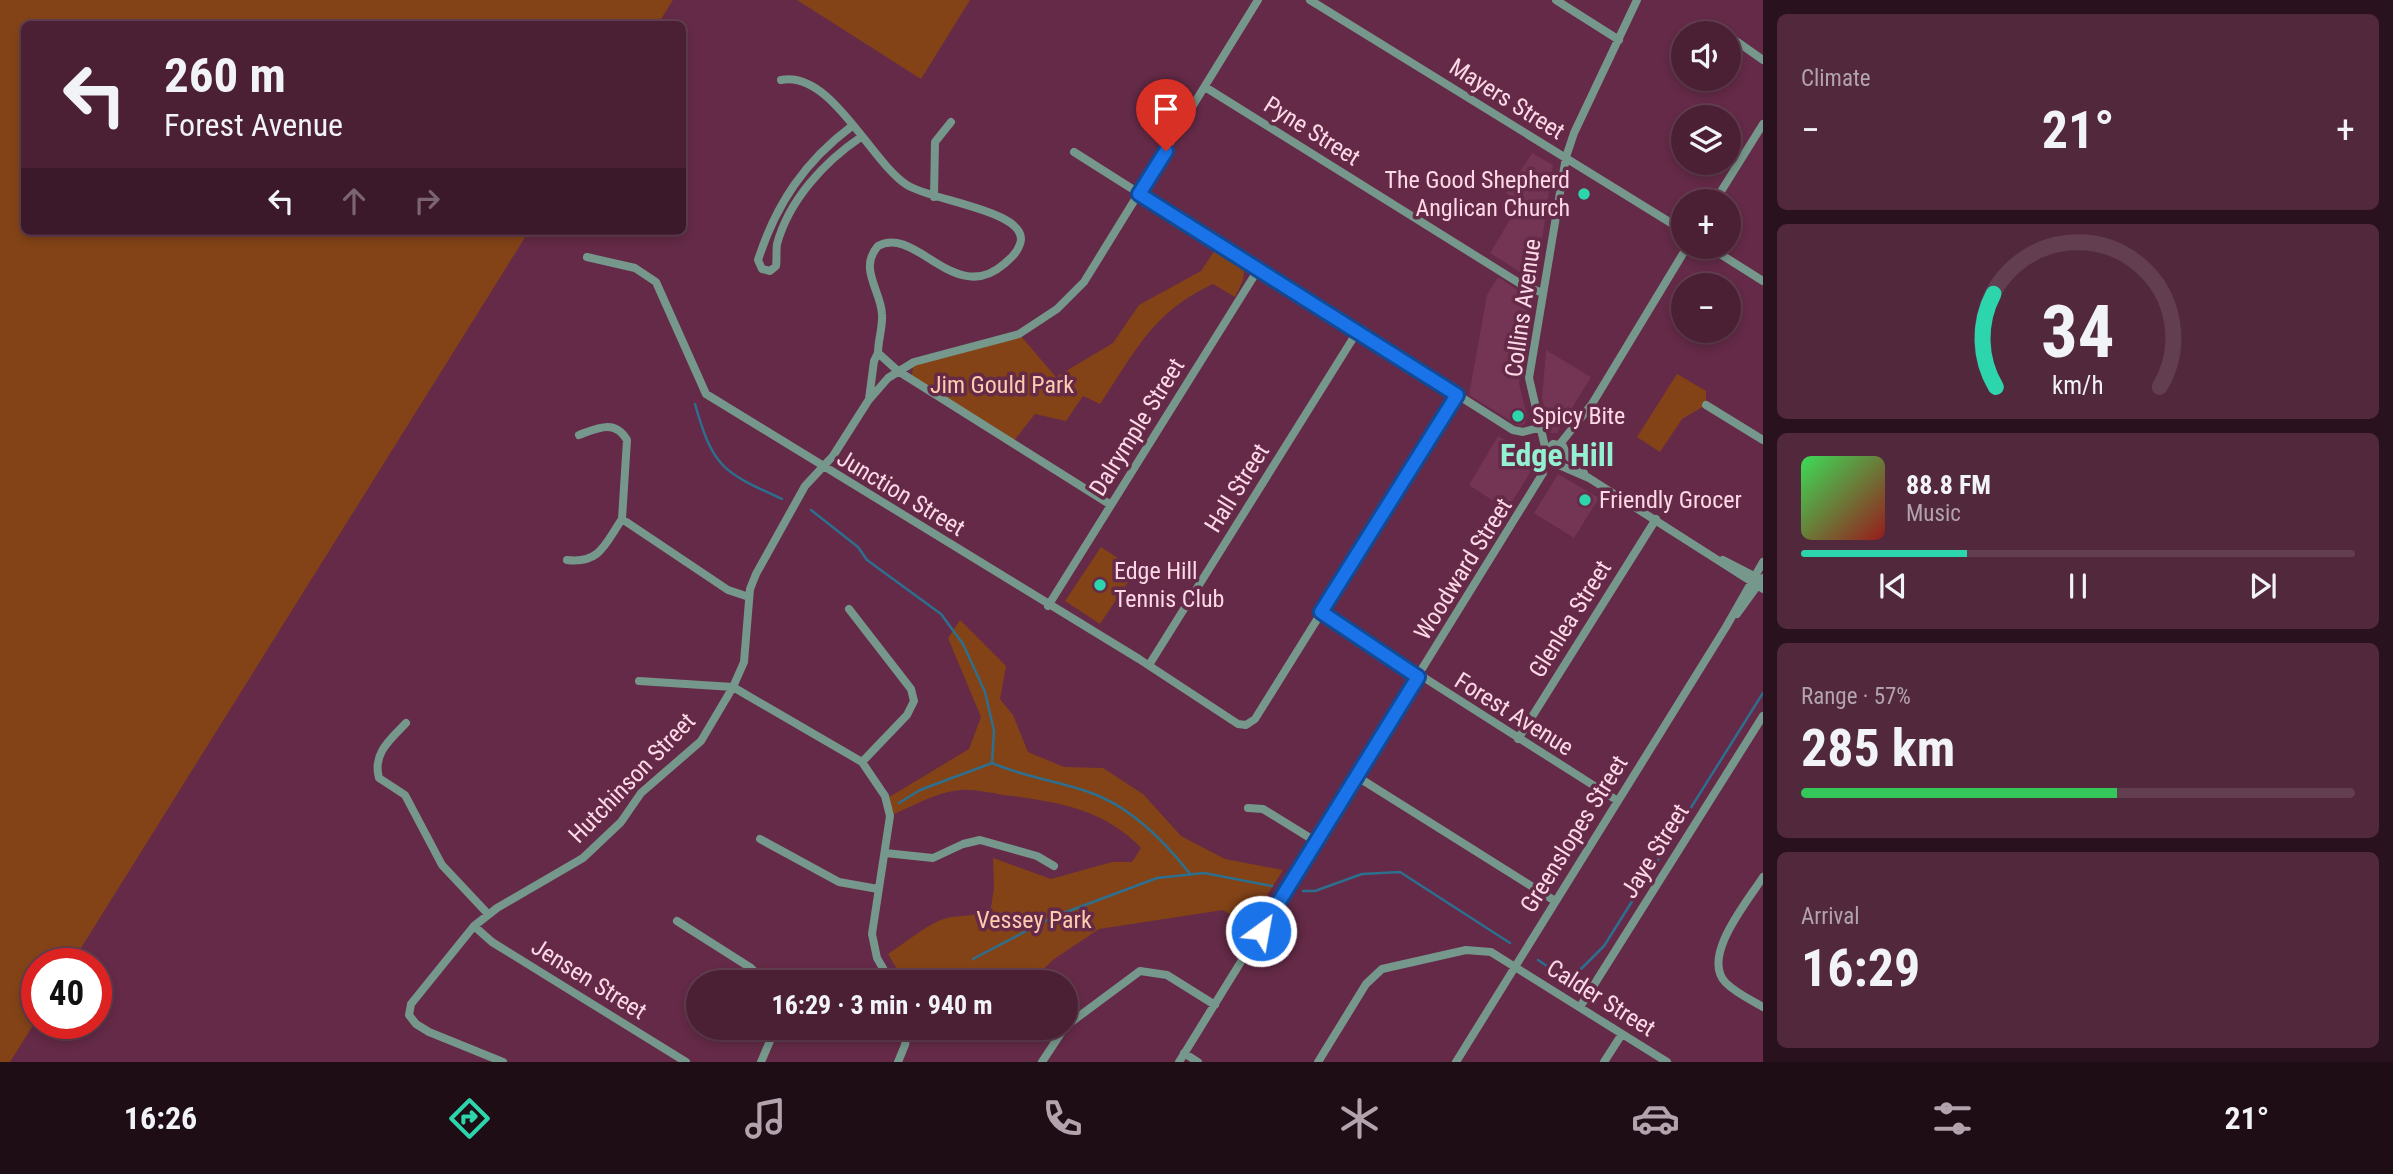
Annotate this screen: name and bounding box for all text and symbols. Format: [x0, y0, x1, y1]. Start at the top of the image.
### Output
map controls [1671, 21, 1741, 343]
button: sound [1671, 21, 1741, 91]
text: 260 m [164, 47, 286, 104]
icon: left [49, 49, 140, 140]
street label: Mayers Street [1444, 53, 1570, 145]
text: Climate [1801, 65, 1871, 92]
pin [1136, 79, 1196, 151]
icon: arrive [1147, 90, 1185, 128]
street label: Pyne Street [1259, 90, 1365, 172]
text: 21° [2042, 100, 2114, 161]
button: layers [1671, 105, 1741, 175]
text: Forest Avenue [164, 106, 343, 144]
text: − [1801, 108, 1820, 152]
text: + [2336, 108, 2355, 152]
place label: The Good Shepherd Anglican Church [1385, 166, 1570, 222]
icon: left [262, 182, 300, 220]
icon: ahead [335, 182, 373, 220]
icon: right [408, 182, 446, 220]
marker: The Good Shepherd Anglican Church [1576, 186, 1592, 202]
button: + [1671, 189, 1741, 259]
street label: Collins Avenue [1499, 237, 1547, 379]
button: − [1671, 273, 1741, 343]
text: 34 [2041, 290, 2115, 376]
street label: Dalrymple Street [1084, 353, 1190, 501]
park label: Jim Gould Park [930, 371, 1074, 399]
text: km/h [2052, 371, 2104, 400]
place label: Spicy Bite [1532, 402, 1625, 430]
marker: Spicy Bite [1510, 408, 1526, 424]
district label: Edge Hill [1500, 436, 1614, 474]
street label: Hall Street [1199, 439, 1275, 537]
street label: Junction Street [832, 444, 970, 542]
text: 88.8 FM [1906, 470, 1991, 500]
place label: Friendly Grocer [1599, 486, 1742, 514]
marker: Friendly Grocer [1577, 492, 1593, 508]
street label: Woodward Street [1408, 493, 1518, 645]
text: Music [1906, 500, 1961, 527]
street label: Glenlea Street [1523, 555, 1617, 683]
place label: Edge Hill Tennis Club [1114, 557, 1224, 613]
icon: previous [1874, 567, 1912, 605]
icon: pause [2059, 567, 2097, 605]
icon: next [2244, 567, 2282, 605]
marker: Edge Hill Tennis Club [1092, 577, 1108, 593]
street label: Forest Avenue [1450, 667, 1578, 761]
text: Range · 57% [1801, 683, 1911, 710]
street label: Hutchinson Street [563, 707, 701, 849]
text: 285 km [1801, 718, 1955, 779]
street label: Greenslopes Street [1515, 750, 1633, 918]
street label: Jaye Street [1615, 799, 1695, 903]
position arrow [1224, 894, 1298, 968]
text: Arrival [1801, 903, 1860, 930]
park label: Vessey Park [976, 906, 1092, 934]
street label: Jensen Street [526, 933, 652, 1025]
text: 16:29 [1801, 938, 1920, 999]
speed limit sign: 40 [21, 948, 112, 1039]
street label: Calder Street [1541, 954, 1661, 1042]
text: 16:29 · 3 min · 940 m [772, 990, 992, 1020]
icon: directions [445, 1094, 494, 1143]
icon: music [741, 1094, 790, 1143]
icon: phone [1038, 1094, 1087, 1143]
icon: climate [1335, 1094, 1384, 1143]
icon: car [1631, 1094, 1680, 1143]
icon: filters [1928, 1094, 1977, 1143]
text: 16:26 [124, 1099, 197, 1137]
text: 21° [2224, 1099, 2269, 1137]

